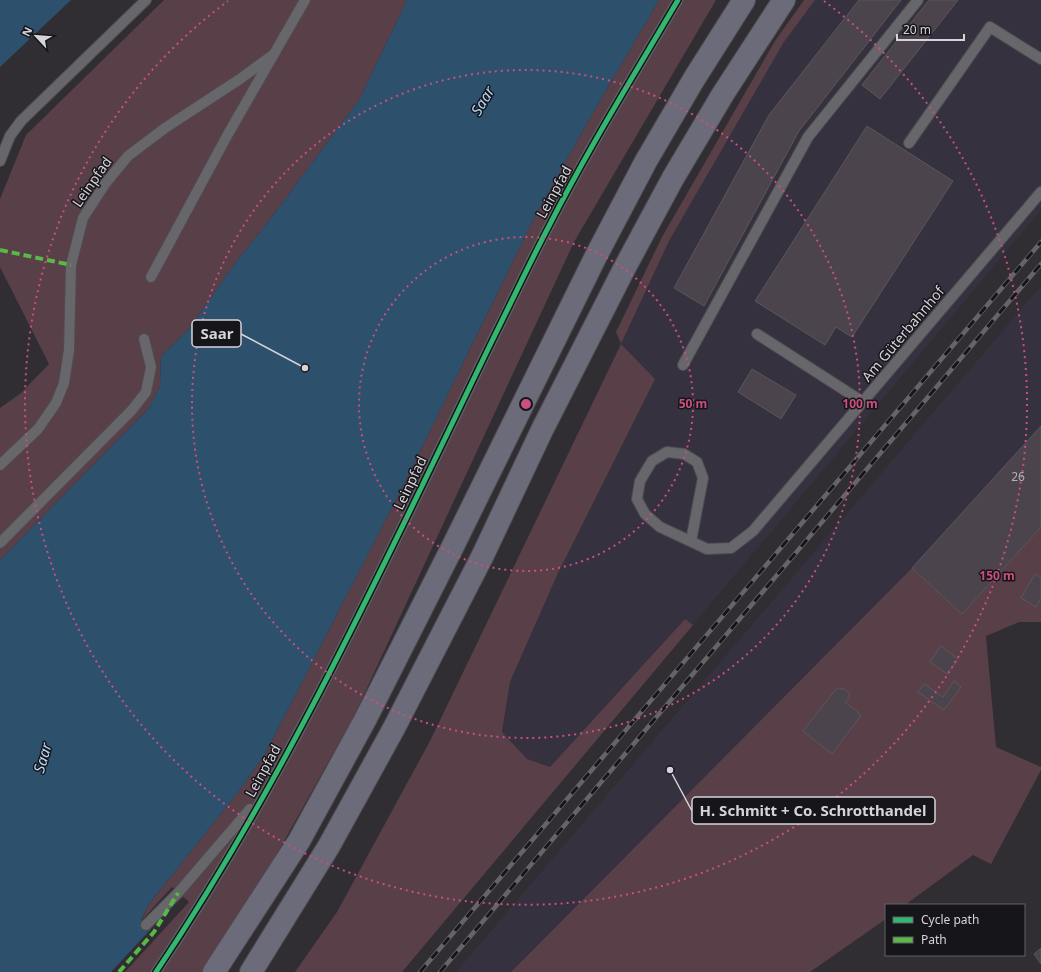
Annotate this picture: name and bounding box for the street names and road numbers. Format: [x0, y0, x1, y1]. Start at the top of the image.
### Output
street label: Leinpfad [67, 153, 116, 211]
street label: Leinpfad [531, 162, 576, 221]
street label: Am Güterbahnhof [857, 281, 949, 385]
street label: Leinpfad [388, 453, 431, 513]
street label: Leinpfad [240, 741, 285, 800]

